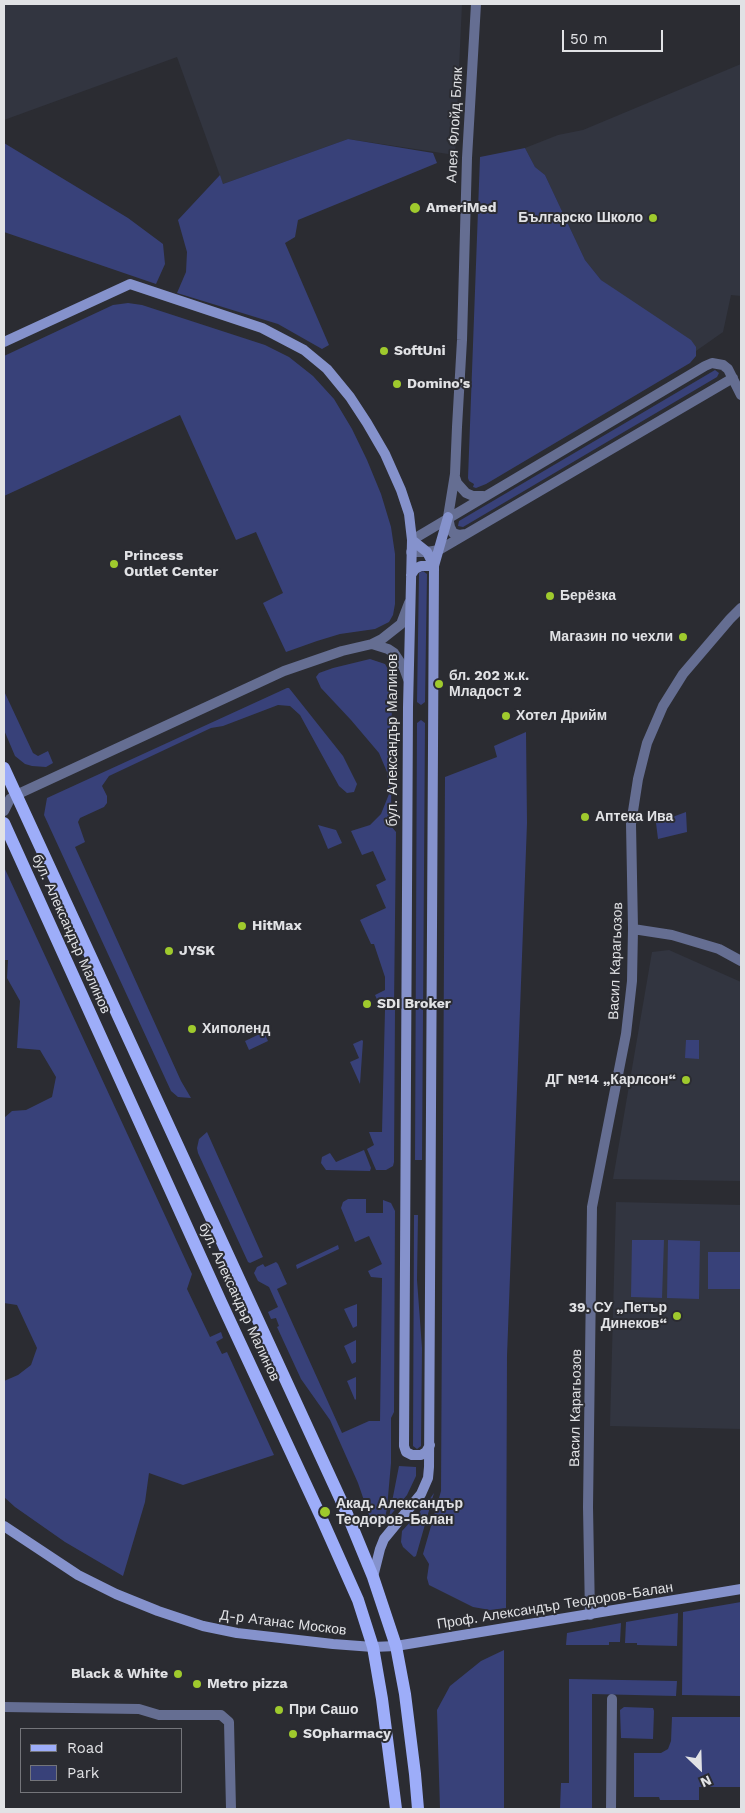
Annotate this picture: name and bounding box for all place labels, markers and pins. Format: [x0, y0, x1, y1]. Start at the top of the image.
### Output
place label: AmeriMed [426, 200, 496, 216]
marker: AmeriMed [408, 201, 422, 215]
place label: Българско Школо [518, 210, 643, 226]
marker: Българско Школо [647, 212, 659, 224]
place label: SoftUni [394, 343, 445, 359]
marker: SoftUni [378, 345, 390, 357]
place label: Domino's [407, 376, 470, 392]
marker: Domino's [391, 378, 403, 390]
place label: Princess Outlet Center [124, 548, 218, 580]
marker: Princess Outlet Center [108, 558, 120, 570]
place label: Берёзка [560, 588, 616, 604]
marker: Берёзка [544, 590, 556, 602]
place label: Магазин по чехли [550, 629, 673, 645]
marker: Магазин по чехли [677, 631, 689, 643]
place label: бл. 202 ж.к. Младост 2 [449, 668, 529, 700]
marker: бл. 202 ж.к. Младост 2 [433, 678, 445, 690]
place label: Хотел Дрийм [516, 708, 607, 724]
marker: Хотел Дрийм [500, 710, 512, 722]
place label: Аптека Ива [595, 809, 673, 825]
marker: Аптека Ива [579, 811, 591, 823]
place label: HitMax [252, 918, 302, 934]
marker: HitMax [236, 920, 248, 932]
place label: JYSK [179, 943, 215, 959]
marker: JYSK [163, 945, 175, 957]
place label: SDI Broker [377, 996, 451, 1012]
marker: SDI Broker [361, 998, 373, 1010]
place label: Хиполенд [202, 1021, 270, 1037]
marker: Хиполенд [186, 1023, 198, 1035]
place label: ДГ №14 „Карлсон“ [546, 1072, 676, 1088]
marker: ДГ №14 „Карлсон“ [680, 1074, 692, 1086]
place label: 39. СУ „Петър Динеков“ [569, 1300, 667, 1332]
marker: 39. СУ „Петър Динеков“ [671, 1310, 683, 1322]
place label: Акад. Александър Теодоров-Балан [336, 1496, 463, 1528]
marker: Акад. Александър Теодоров-Балан [318, 1505, 332, 1519]
place label: Black & White [71, 1666, 168, 1682]
marker: Black & White [172, 1668, 184, 1680]
place label: Metro pizza [207, 1676, 288, 1692]
marker: Metro pizza [191, 1678, 203, 1690]
place label: При Сашо [289, 1702, 359, 1718]
marker: При Сашо [273, 1704, 285, 1716]
place label: SOpharmacy [303, 1726, 391, 1742]
marker: SOpharmacy [287, 1728, 299, 1740]

